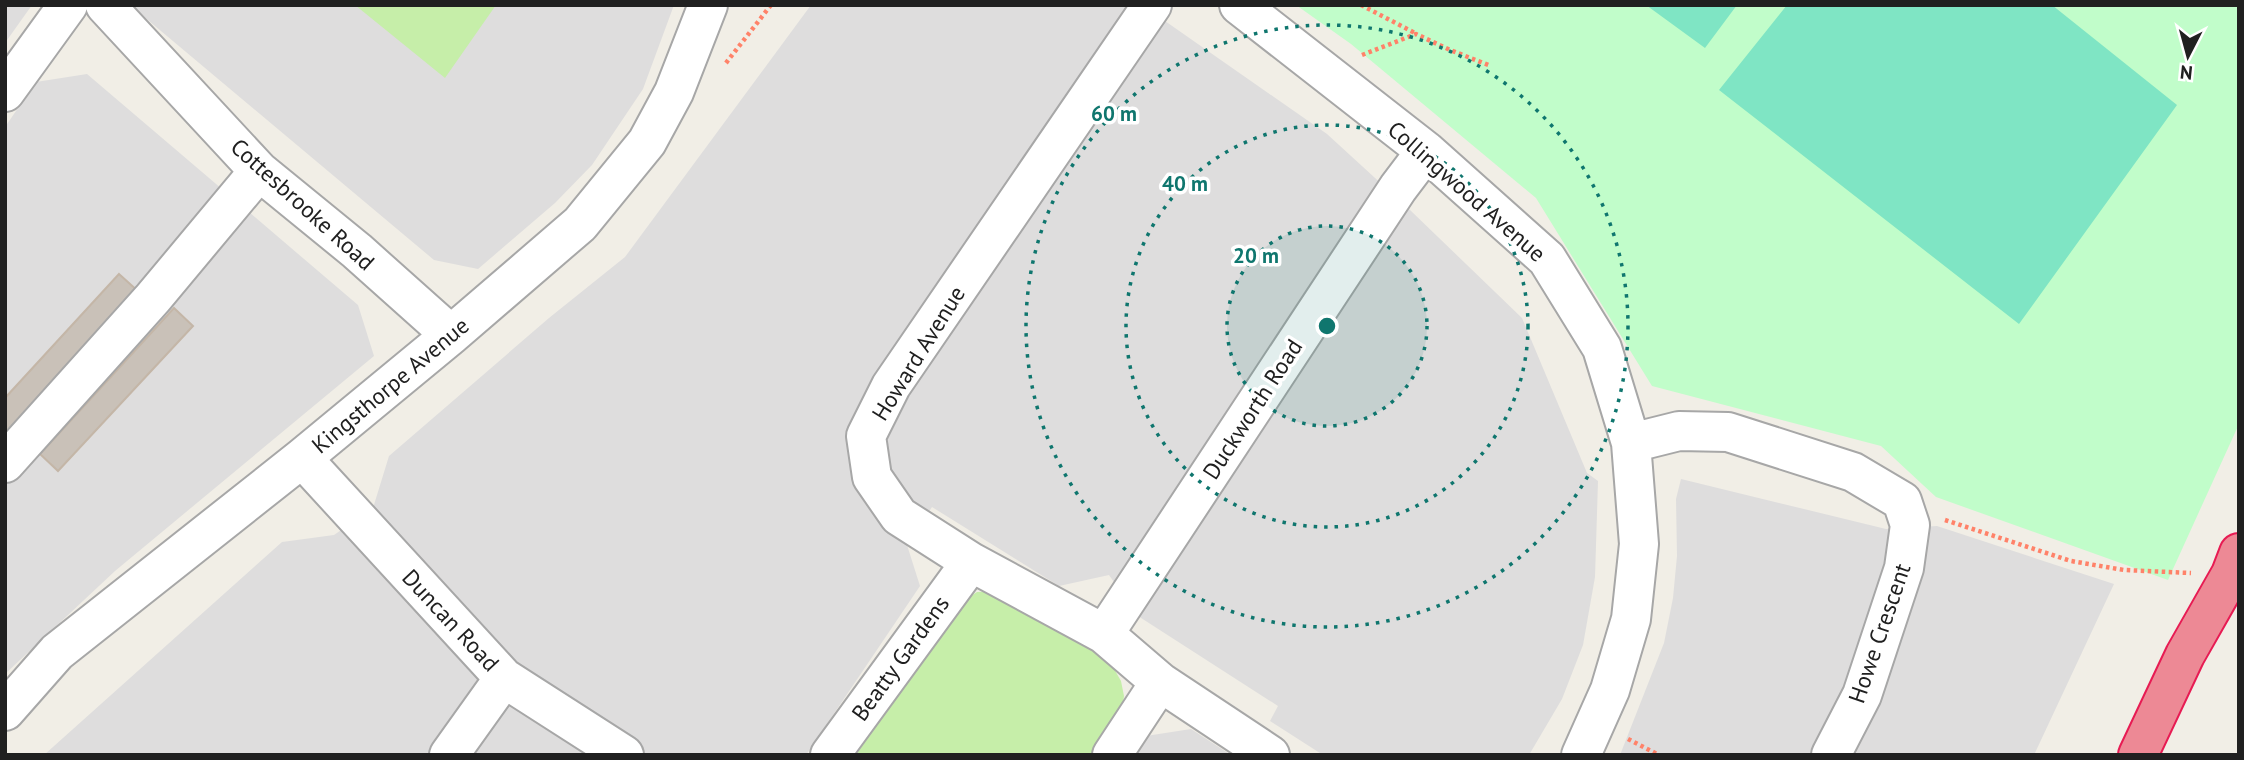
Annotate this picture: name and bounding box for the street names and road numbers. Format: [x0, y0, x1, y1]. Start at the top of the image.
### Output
street label: Collingwood Avenue [1382, 114, 1552, 268]
street label: Cottesbrooke Road [225, 132, 381, 276]
street label: Howard Avenue [865, 280, 971, 426]
street label: Kingsthorpe Avenue [305, 311, 475, 459]
street label: Duckworth Road [1196, 333, 1308, 485]
street label: Howe Crescent [1842, 559, 1917, 707]
street label: Duncan Road [396, 563, 506, 677]
street label: Beatty Gardens [845, 590, 955, 726]

